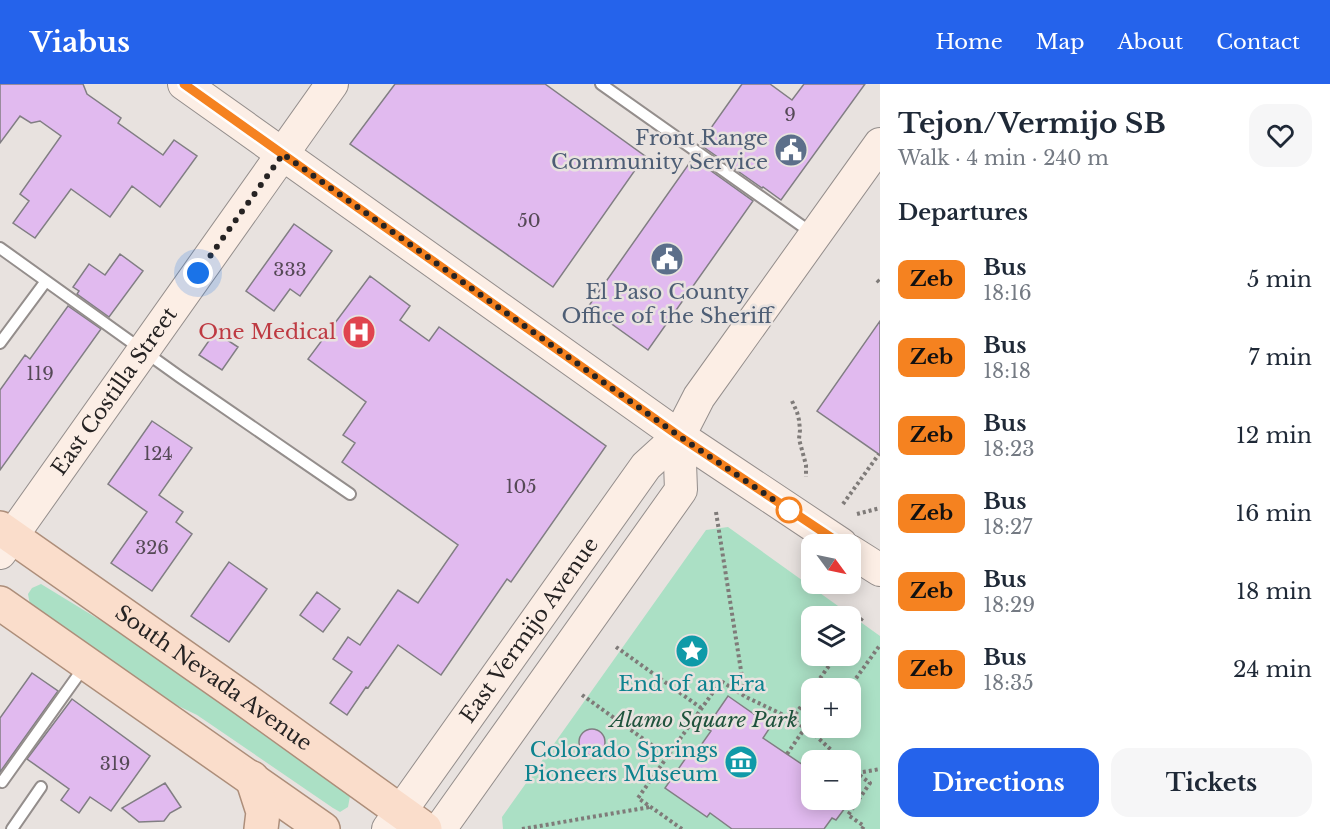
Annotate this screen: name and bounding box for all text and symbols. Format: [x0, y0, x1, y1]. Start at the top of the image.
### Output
text: Viabus [30, 25, 130, 60]
text: Home [936, 29, 1003, 55]
text: Map [1036, 29, 1084, 55]
text: About [1117, 29, 1183, 55]
text: Contact [1216, 29, 1300, 55]
house number: 9 [784, 104, 796, 126]
button: heart [1249, 104, 1312, 167]
text: Tejon/Vermijo SB [898, 106, 1166, 141]
place label: Front Range Community Service [551, 125, 768, 175]
public building icon: Front Range Community Service [773, 132, 809, 168]
text: Walk · 4 min · 240 m [898, 146, 1109, 170]
text: Departures [898, 199, 1028, 226]
house number: 50 [517, 210, 541, 232]
public building icon: El Paso County Office of the Sheriff [649, 241, 685, 277]
text: Bus [983, 254, 1026, 281]
your location [183, 258, 213, 288]
house number: 333 [273, 259, 307, 281]
text: Zeb [910, 266, 953, 292]
text: 5 min [1247, 266, 1312, 293]
place label: El Paso County Office of the Sheriff [562, 279, 775, 329]
text: 18:16 [983, 281, 1032, 305]
street label: East Costilla Street [46, 302, 183, 481]
hospital icon: One Medical [341, 314, 377, 350]
place label: One Medical [198, 319, 336, 345]
text: Bus [983, 332, 1026, 359]
text: Zeb [910, 344, 953, 370]
text: 7 min [1248, 344, 1312, 371]
text: 18:18 [983, 359, 1031, 383]
house number: 119 [26, 363, 54, 385]
text: Bus [983, 410, 1026, 437]
text: Zeb [910, 422, 953, 448]
text: 12 min [1236, 422, 1312, 449]
text: 18:23 [983, 437, 1035, 461]
house number: 124 [143, 443, 173, 465]
house number: 105 [505, 476, 537, 498]
text: Bus [983, 488, 1026, 515]
unlabelled marker [776, 497, 802, 523]
text: Zeb [910, 500, 953, 526]
text: 16 min [1235, 500, 1312, 527]
text: 18:27 [983, 515, 1032, 539]
street label: East Vermijo Avenue [455, 532, 604, 728]
north arrow [801, 534, 861, 594]
map controls [801, 534, 861, 810]
house number: 326 [135, 537, 169, 559]
text: Bus [983, 566, 1026, 593]
text: Zeb [910, 578, 953, 604]
text: 18 min [1236, 578, 1312, 605]
text: 18:29 [983, 593, 1035, 617]
street label: South Nevada Avenue [110, 600, 317, 757]
button: layers [801, 606, 861, 666]
place icon: End of an Era [674, 633, 710, 669]
text: Bus [983, 644, 1026, 671]
text: Zeb [910, 656, 953, 682]
text: 24 min [1233, 656, 1312, 683]
place label: End of an Era [618, 671, 766, 697]
text: 18:35 [983, 671, 1034, 695]
button: + [801, 678, 861, 738]
park label: Alamo Square Park [607, 707, 798, 733]
place label: Colorado Springs Pioneers Museum [524, 737, 718, 787]
museum icon: Colorado Springs Pioneers Museum [723, 744, 759, 780]
button: Directions [898, 748, 1099, 817]
button: Tickets [1111, 748, 1312, 817]
button: − [801, 750, 861, 810]
house number: 319 [100, 753, 130, 775]

